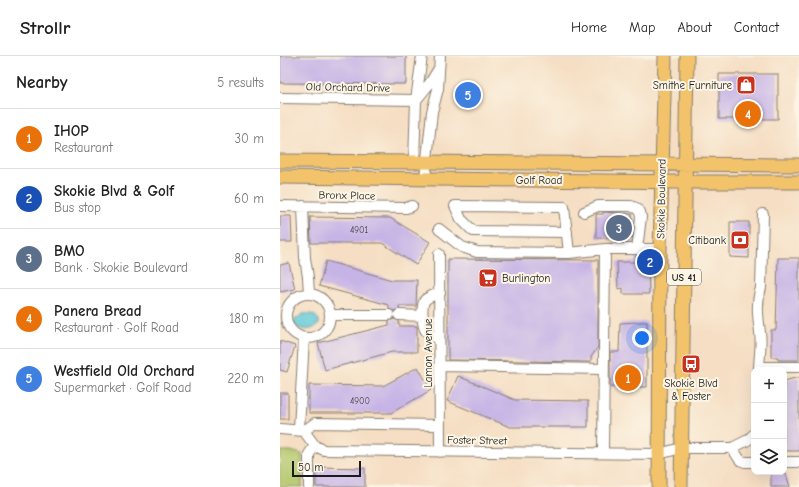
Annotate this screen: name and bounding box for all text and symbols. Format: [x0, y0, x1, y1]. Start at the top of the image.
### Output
text: Strollr [20, 17, 70, 39]
text: Home [571, 19, 607, 36]
text: Map [629, 19, 655, 36]
text: About [677, 19, 712, 36]
text: Contact [734, 19, 779, 36]
text: Nearby [16, 73, 67, 92]
shop icon: Smithe Furniture [735, 74, 757, 96]
text: 5 results [217, 75, 264, 90]
place label: Smithe Furniture [653, 79, 732, 92]
street label: Old Orchard Drive [306, 80, 391, 95]
pin: 5 [455, 80, 481, 110]
pin: 4 [735, 99, 761, 129]
text: IHOP [54, 122, 89, 140]
text: 1 [26, 131, 32, 146]
text: 30 m [234, 131, 264, 146]
text: Restaurant [54, 140, 113, 155]
street label: Skokie Boulevard [654, 159, 669, 239]
street label: Golf Road [516, 174, 562, 187]
text: Skokie Blvd & Golf [54, 182, 174, 200]
street label: Bronx Place [318, 189, 376, 203]
text: 2 [26, 191, 32, 206]
text: 60 m [234, 191, 264, 206]
text: Bus stop [54, 200, 101, 215]
pin: 3 [606, 213, 632, 243]
house number: 4901 [350, 225, 369, 235]
bank icon: Citibank [729, 229, 751, 251]
place label: Citibank [688, 234, 727, 247]
text: BMO [54, 242, 85, 260]
pin: 2 [637, 247, 663, 277]
text: 3 [26, 251, 32, 266]
text: 80 m [234, 251, 264, 266]
text: Bank · Skokie Boulevard [54, 260, 188, 275]
supermarket icon: Burlington [477, 267, 499, 289]
road number: US 41 [667, 269, 701, 285]
place label: Burlington [502, 272, 550, 285]
text: Panera Bread [54, 302, 142, 320]
text: 4 [26, 311, 32, 326]
text: 180 m [229, 311, 264, 326]
street label: Lamon Avenue [422, 318, 435, 388]
text: Restaurant · Golf Road [54, 320, 179, 335]
your location [632, 328, 652, 348]
bus stop icon: Skokie Blvd & Foster [680, 353, 702, 375]
text: Westfield Old Orchard [54, 362, 195, 380]
pin: 1 [615, 363, 641, 393]
map controls [751, 367, 787, 475]
button: + [751, 367, 787, 403]
text: 5 [26, 371, 32, 386]
text: 220 m [227, 371, 264, 386]
place label: Skokie Blvd & Foster [664, 377, 718, 403]
text: Supermarket · Golf Road [54, 380, 191, 395]
house number: 4900 [350, 396, 370, 406]
button: − [751, 403, 787, 439]
street label: Foster Street [447, 433, 508, 448]
button: layers [751, 439, 787, 475]
scale bar [292, 459, 361, 478]
text: 50 m [298, 461, 323, 474]

